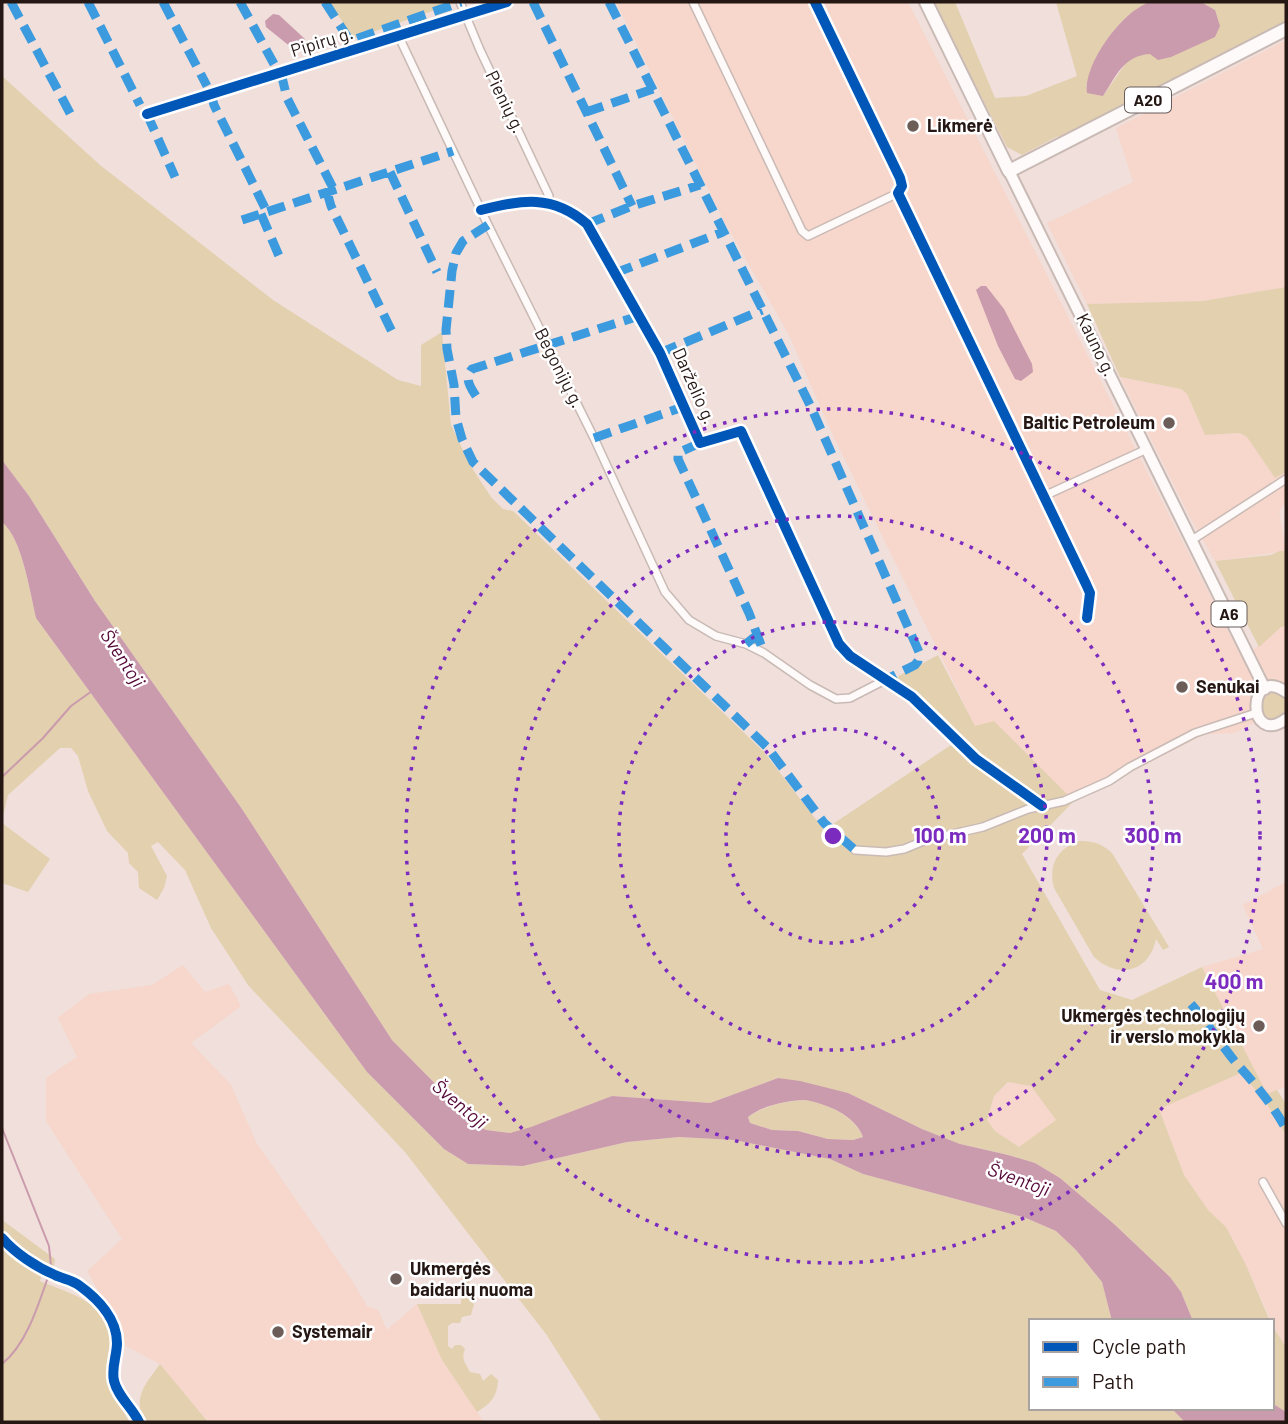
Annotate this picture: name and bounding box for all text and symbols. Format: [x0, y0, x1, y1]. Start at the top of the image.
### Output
street label: Pipirų g. [288, 21, 356, 61]
street label: Pienių g. [481, 67, 530, 137]
road number: A20 [1125, 88, 1171, 113]
place label: Likmerė [927, 114, 993, 136]
marker: Likmerė [905, 118, 921, 134]
street label: Kauno g. [1072, 309, 1122, 380]
street label: Begonijų g. [530, 324, 589, 411]
street label: Darželio g. [668, 344, 721, 427]
place label: Baltic Petroleum [1023, 411, 1155, 433]
marker: Baltic Petroleum [1161, 415, 1177, 431]
road number: A6 [1212, 601, 1246, 626]
water label: Šventoji [96, 624, 151, 691]
place label: Senukai [1196, 675, 1260, 697]
marker: Senukai [1174, 679, 1190, 695]
text: 100 m [913, 822, 967, 847]
text: 200 m [1018, 822, 1076, 847]
text: 300 m [1124, 822, 1182, 847]
centre of rings [821, 824, 845, 848]
text: 400 m [1205, 968, 1263, 993]
place label: Ukmergės technologijų ir verslo mokykla [1061, 1004, 1245, 1047]
marker: Ukmergės technologijų ir verslo mokykla [1251, 1018, 1267, 1034]
water label: Šventoji [428, 1074, 493, 1133]
water label: Šventoji [985, 1157, 1054, 1200]
place label: Ukmergės baidarių nuoma [410, 1257, 533, 1300]
marker: Ukmergės baidarių nuoma [388, 1271, 404, 1287]
legend [1029, 1319, 1274, 1410]
place label: Systemair [292, 1320, 373, 1342]
marker: Systemair [270, 1324, 286, 1340]
text: Cycle path [1092, 1333, 1186, 1358]
text: Path [1092, 1368, 1134, 1393]

